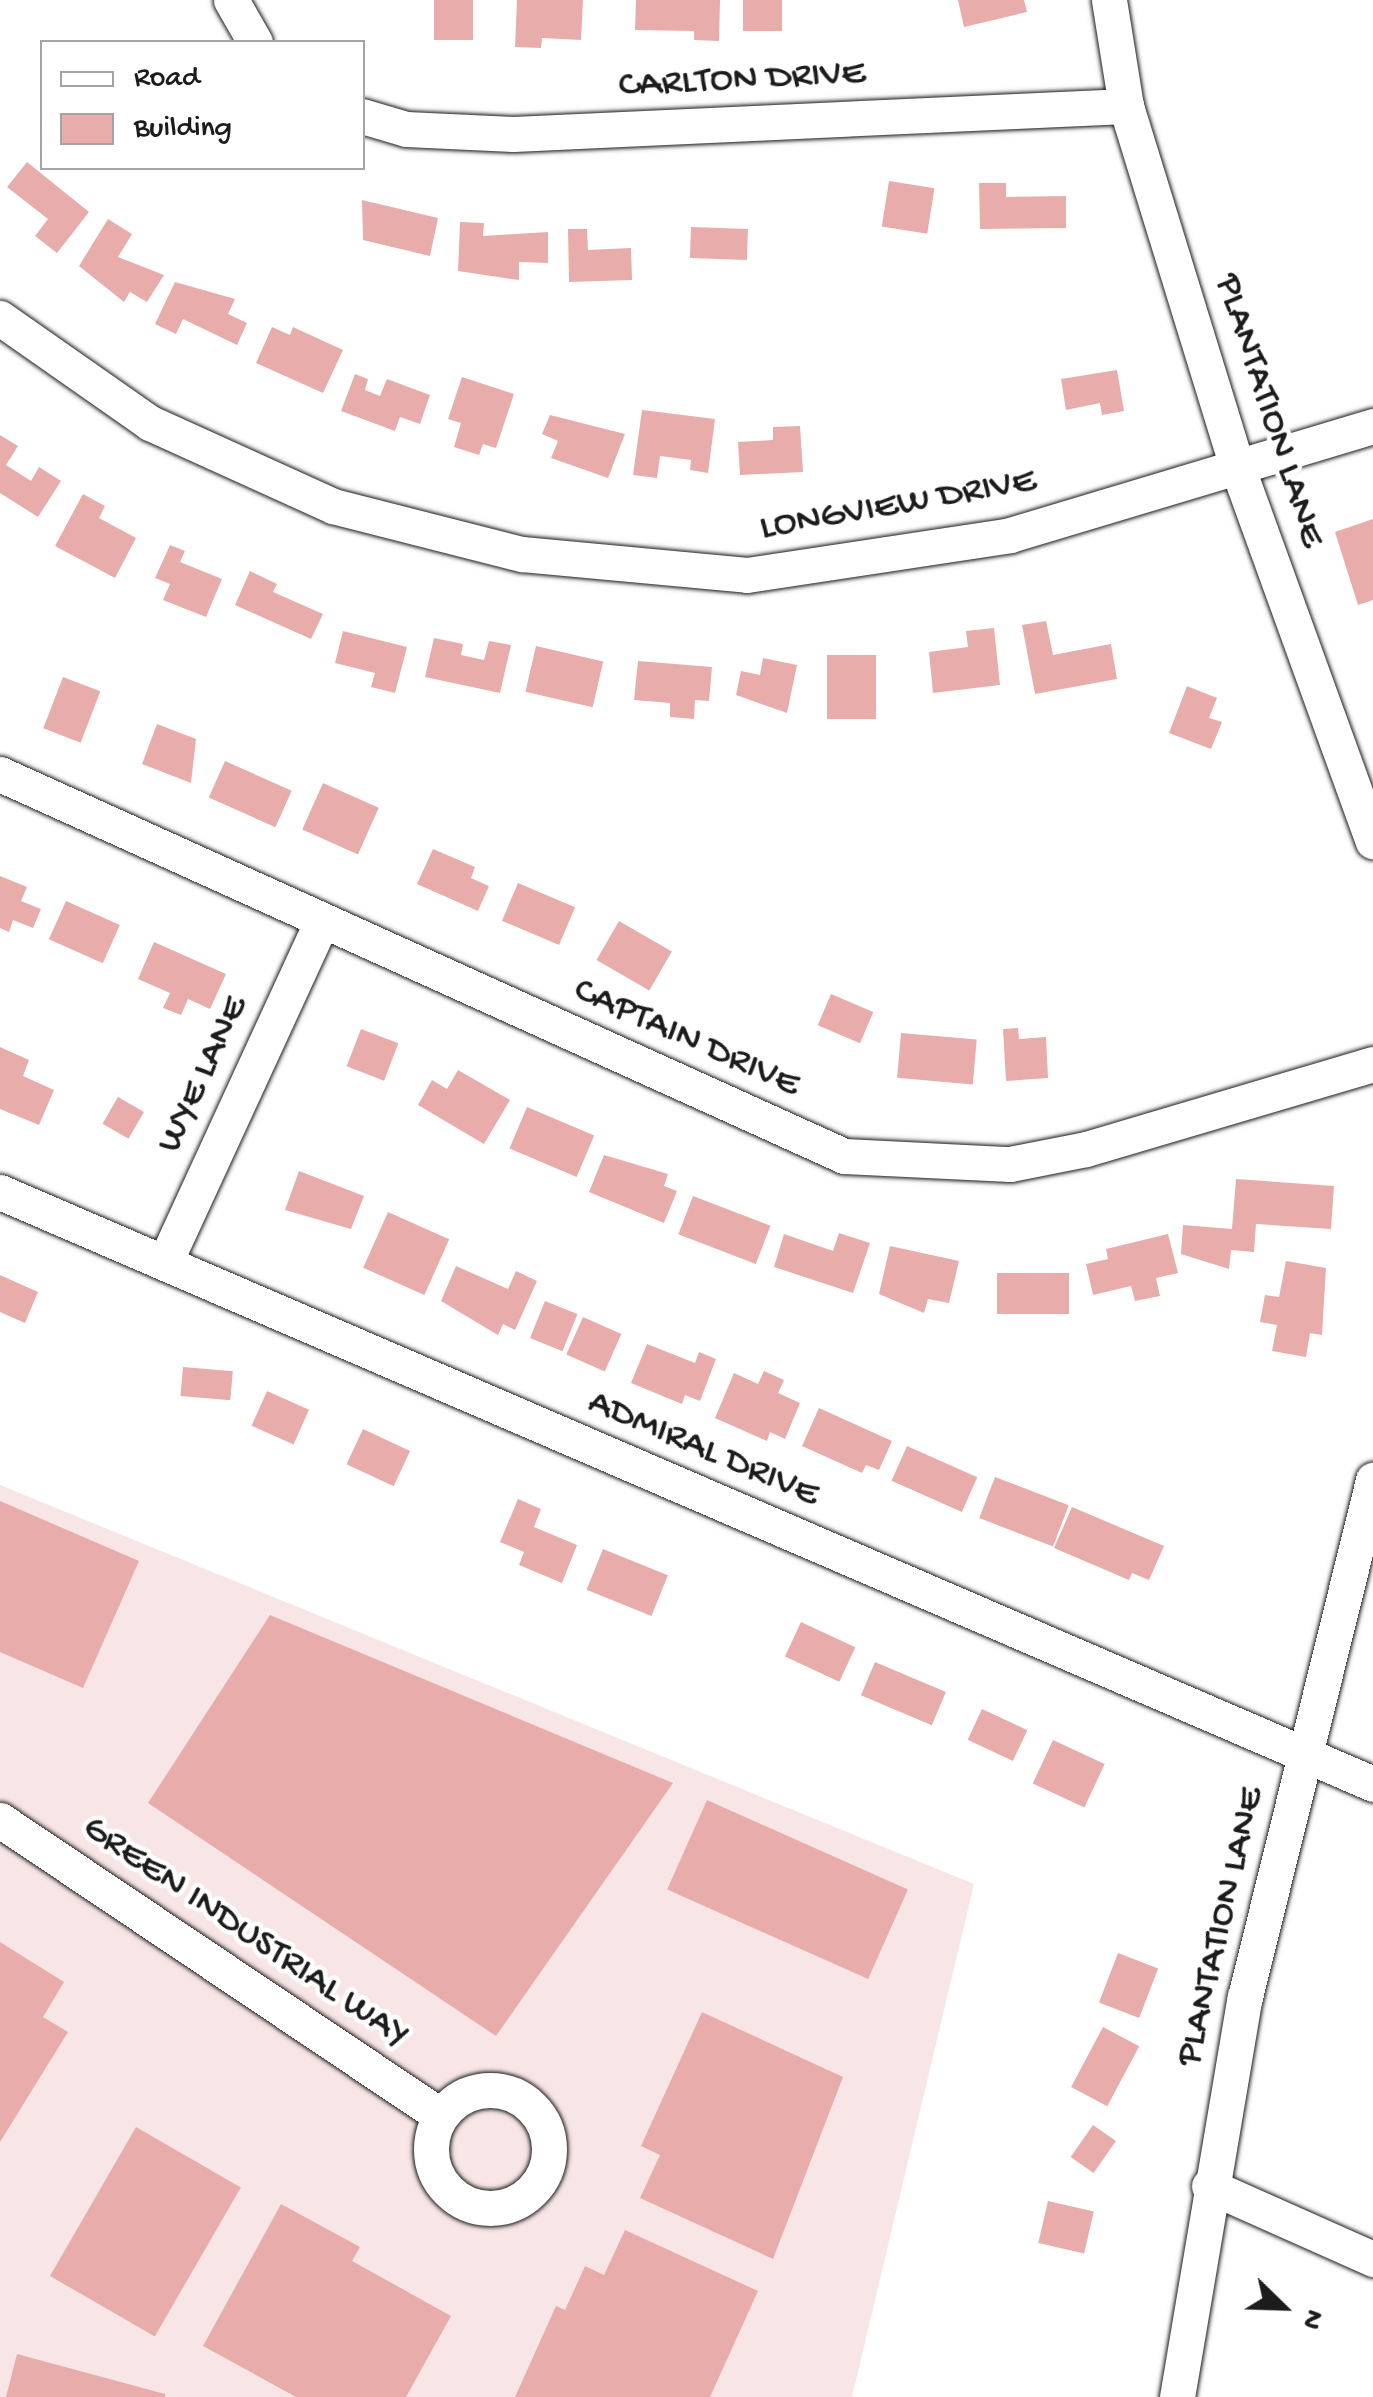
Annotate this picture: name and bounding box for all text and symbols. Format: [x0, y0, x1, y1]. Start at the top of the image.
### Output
legend [40, 40, 365, 170]
street label: CARLTON DRIVE [618, 52, 866, 110]
text: Road [134, 62, 200, 97]
text: Building [134, 112, 232, 147]
street label: PLANTATION LANE [1202, 269, 1334, 553]
street label: LONGVIEW DRIVE [756, 459, 1040, 553]
street label: CAPTAIN DRIVE [566, 969, 806, 1109]
street label: WYE LANE [148, 989, 260, 1161]
street label: ADMIRAL DRIVE [581, 1381, 825, 1519]
street label: PLANTATION LANE [1168, 1783, 1276, 2071]
street label: GREEN INDUSTRIAL WAY [73, 1807, 417, 2059]
north arrow [1233, 2257, 1333, 2357]
text: N [1292, 2304, 1330, 2334]

